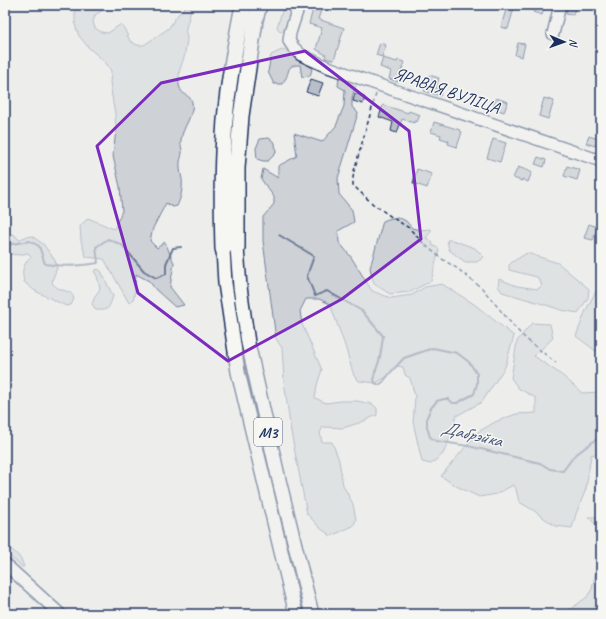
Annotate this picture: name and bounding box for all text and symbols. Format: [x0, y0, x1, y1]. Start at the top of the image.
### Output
north arrow [544, 22, 584, 62]
text: N [567, 39, 581, 48]
street label: ЯРАВАЯ ВУЛІЦА [391, 63, 504, 119]
water label: Дабрэйка [439, 416, 506, 452]
road number: М3 [254, 418, 282, 446]

